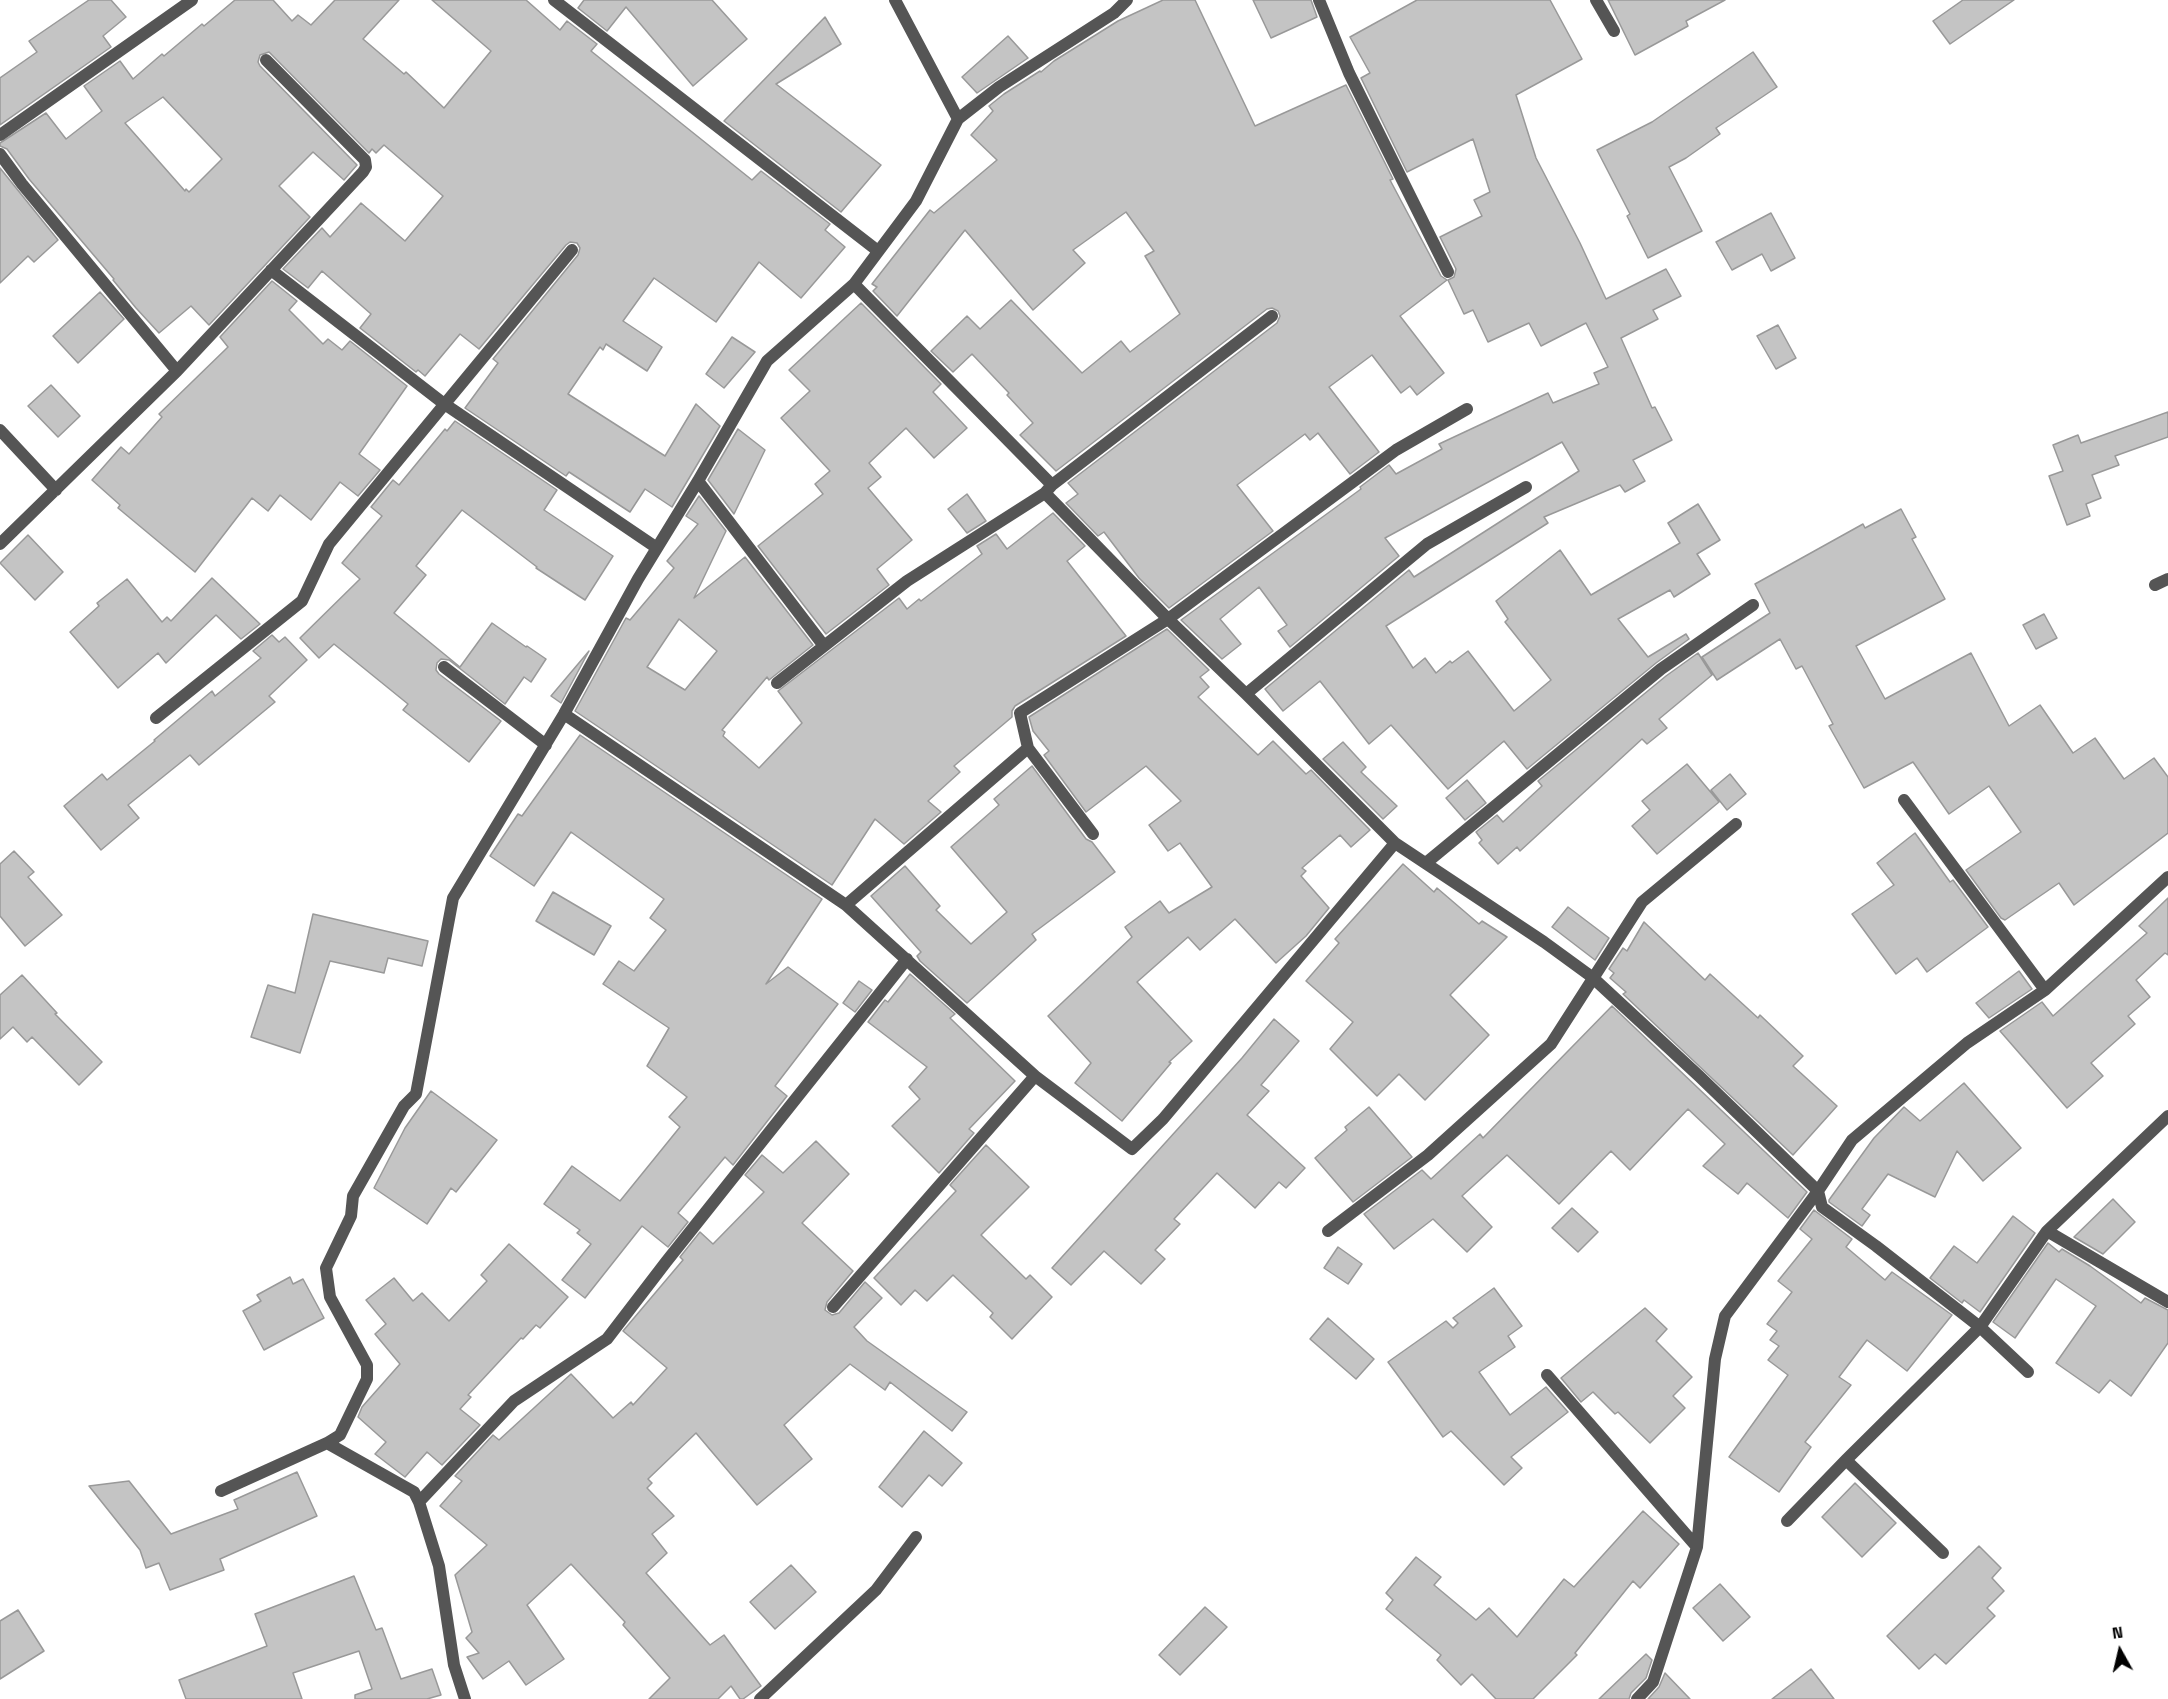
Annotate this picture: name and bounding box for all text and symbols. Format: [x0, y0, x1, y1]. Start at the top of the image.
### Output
north arrow [2090, 1621, 2150, 1681]
text: N [2111, 1622, 2124, 1644]

